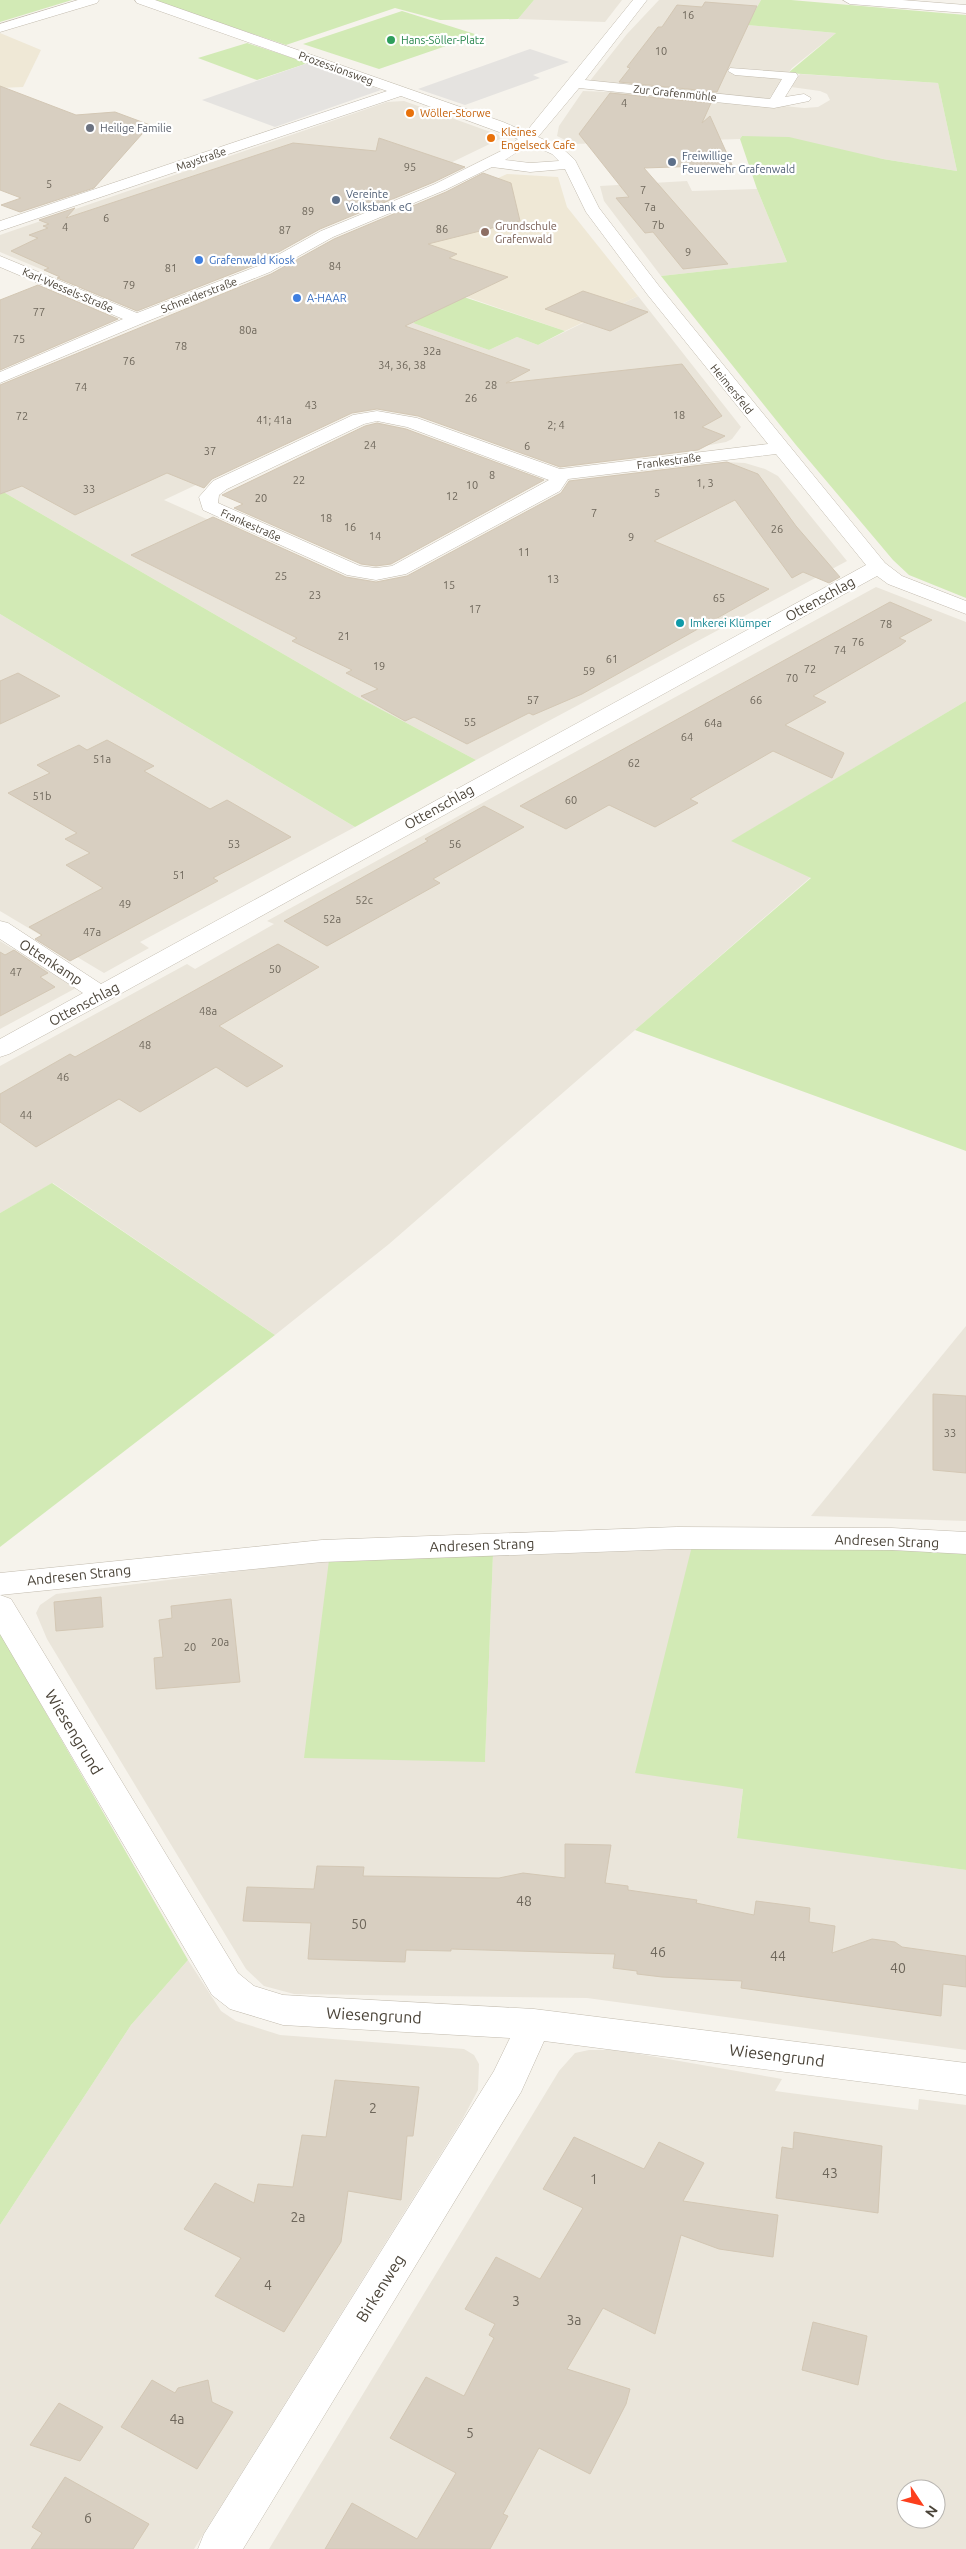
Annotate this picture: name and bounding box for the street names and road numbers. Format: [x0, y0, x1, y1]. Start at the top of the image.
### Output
street label: Prozessionsweg [297, 49, 375, 87]
street label: Zur Grafenmühle [633, 83, 717, 103]
street label: Maystraße [174, 145, 228, 173]
street label: Karl-Wessels-Straße [21, 265, 115, 315]
street label: Schneiderstraße [159, 275, 239, 315]
street label: Heimersfeld [708, 362, 756, 416]
street label: Frankestraße [636, 451, 702, 471]
street label: Frankestraße [219, 506, 283, 544]
street label: Ottenschlag [782, 573, 858, 625]
street label: Ottenschlag [401, 781, 477, 833]
street label: Ottenkamp [16, 936, 86, 988]
street label: Ottenschlag [46, 979, 122, 1029]
street label: Andresen Strang [834, 1531, 940, 1551]
street label: Andresen Strang [429, 1535, 535, 1555]
street label: Andresen Strang [26, 1562, 132, 1588]
street label: Wiesengrund [42, 1686, 106, 1778]
street label: Wiesengrund [326, 2004, 422, 2026]
street label: Wiesengrund [728, 2040, 826, 2070]
street label: Birkenweg [352, 2251, 408, 2325]

